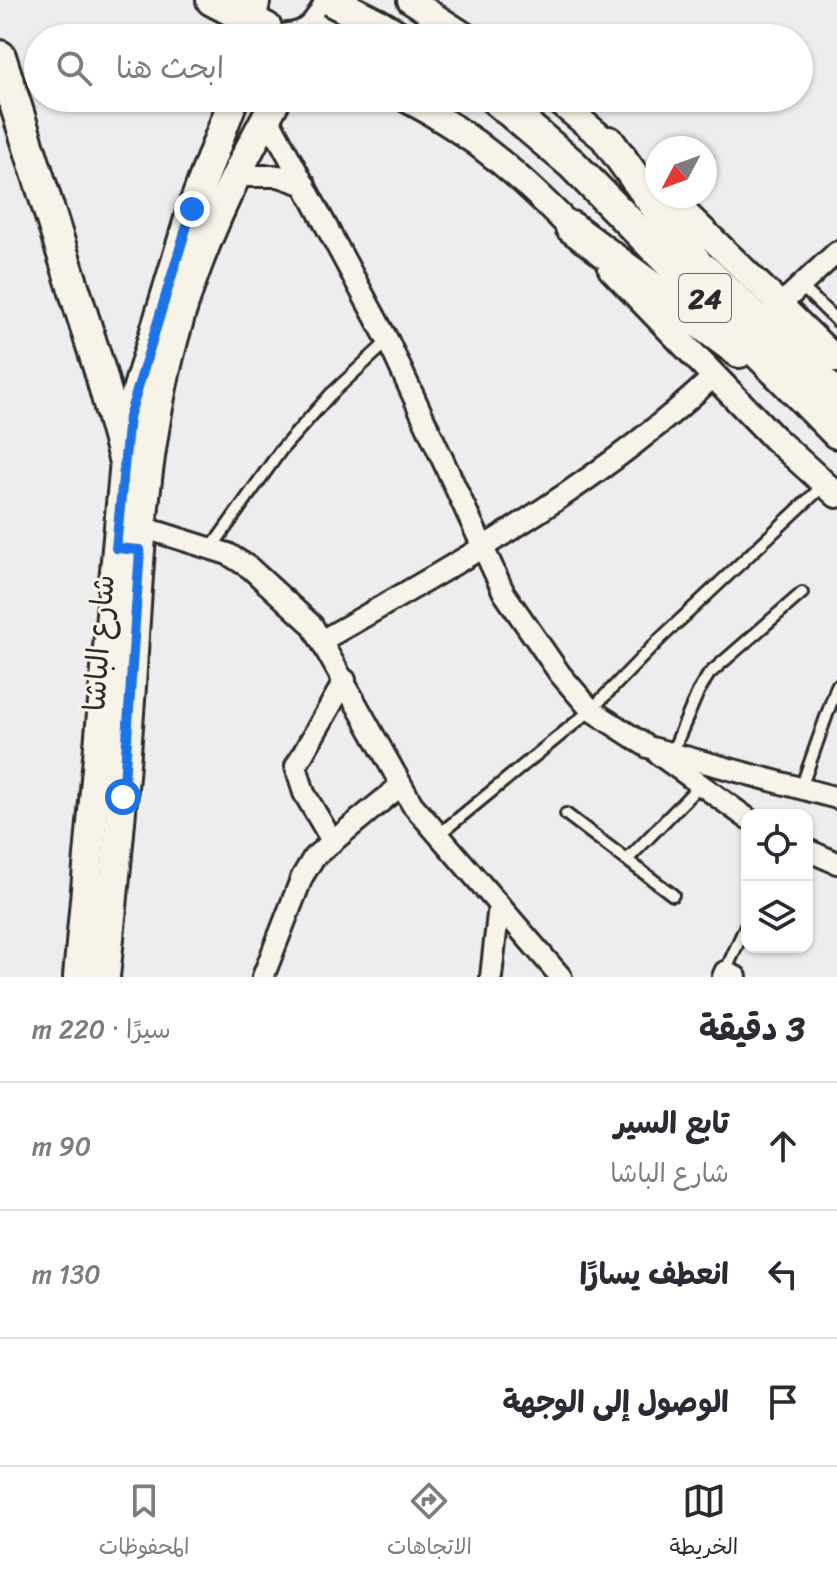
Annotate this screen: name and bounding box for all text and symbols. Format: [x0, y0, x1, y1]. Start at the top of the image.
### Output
search box [24, 24, 813, 112]
text: ابحث هنا [116, 41, 224, 95]
icon: search [52, 46, 96, 90]
north arrow [645, 136, 717, 208]
route end [174, 191, 210, 227]
road number: 24 [679, 274, 731, 322]
street label: شارع الباشا [67, 573, 131, 713]
route start [105, 779, 141, 815]
map controls [741, 809, 813, 953]
button: locate [741, 809, 813, 881]
button: layers [741, 881, 813, 953]
text: 3 دقيقة [699, 999, 805, 1059]
text: سيرًا · 220 m [32, 1006, 171, 1052]
text: تابع السير [614, 1096, 729, 1150]
text: 90 m [32, 1123, 91, 1169]
icon: ahead [761, 1124, 805, 1168]
text: شارع الباشا [610, 1150, 729, 1196]
text: انعطف يسارًا [579, 1247, 729, 1301]
text: 130 m [32, 1251, 101, 1297]
icon: left [761, 1252, 805, 1296]
text: الوصول إلى الوجهة [502, 1375, 729, 1429]
icon: arrive [761, 1380, 805, 1424]
tab: المحفوظات [99, 1479, 189, 1566]
tab: الاتجاهات [387, 1479, 472, 1566]
tab: الخريطة [670, 1479, 738, 1566]

